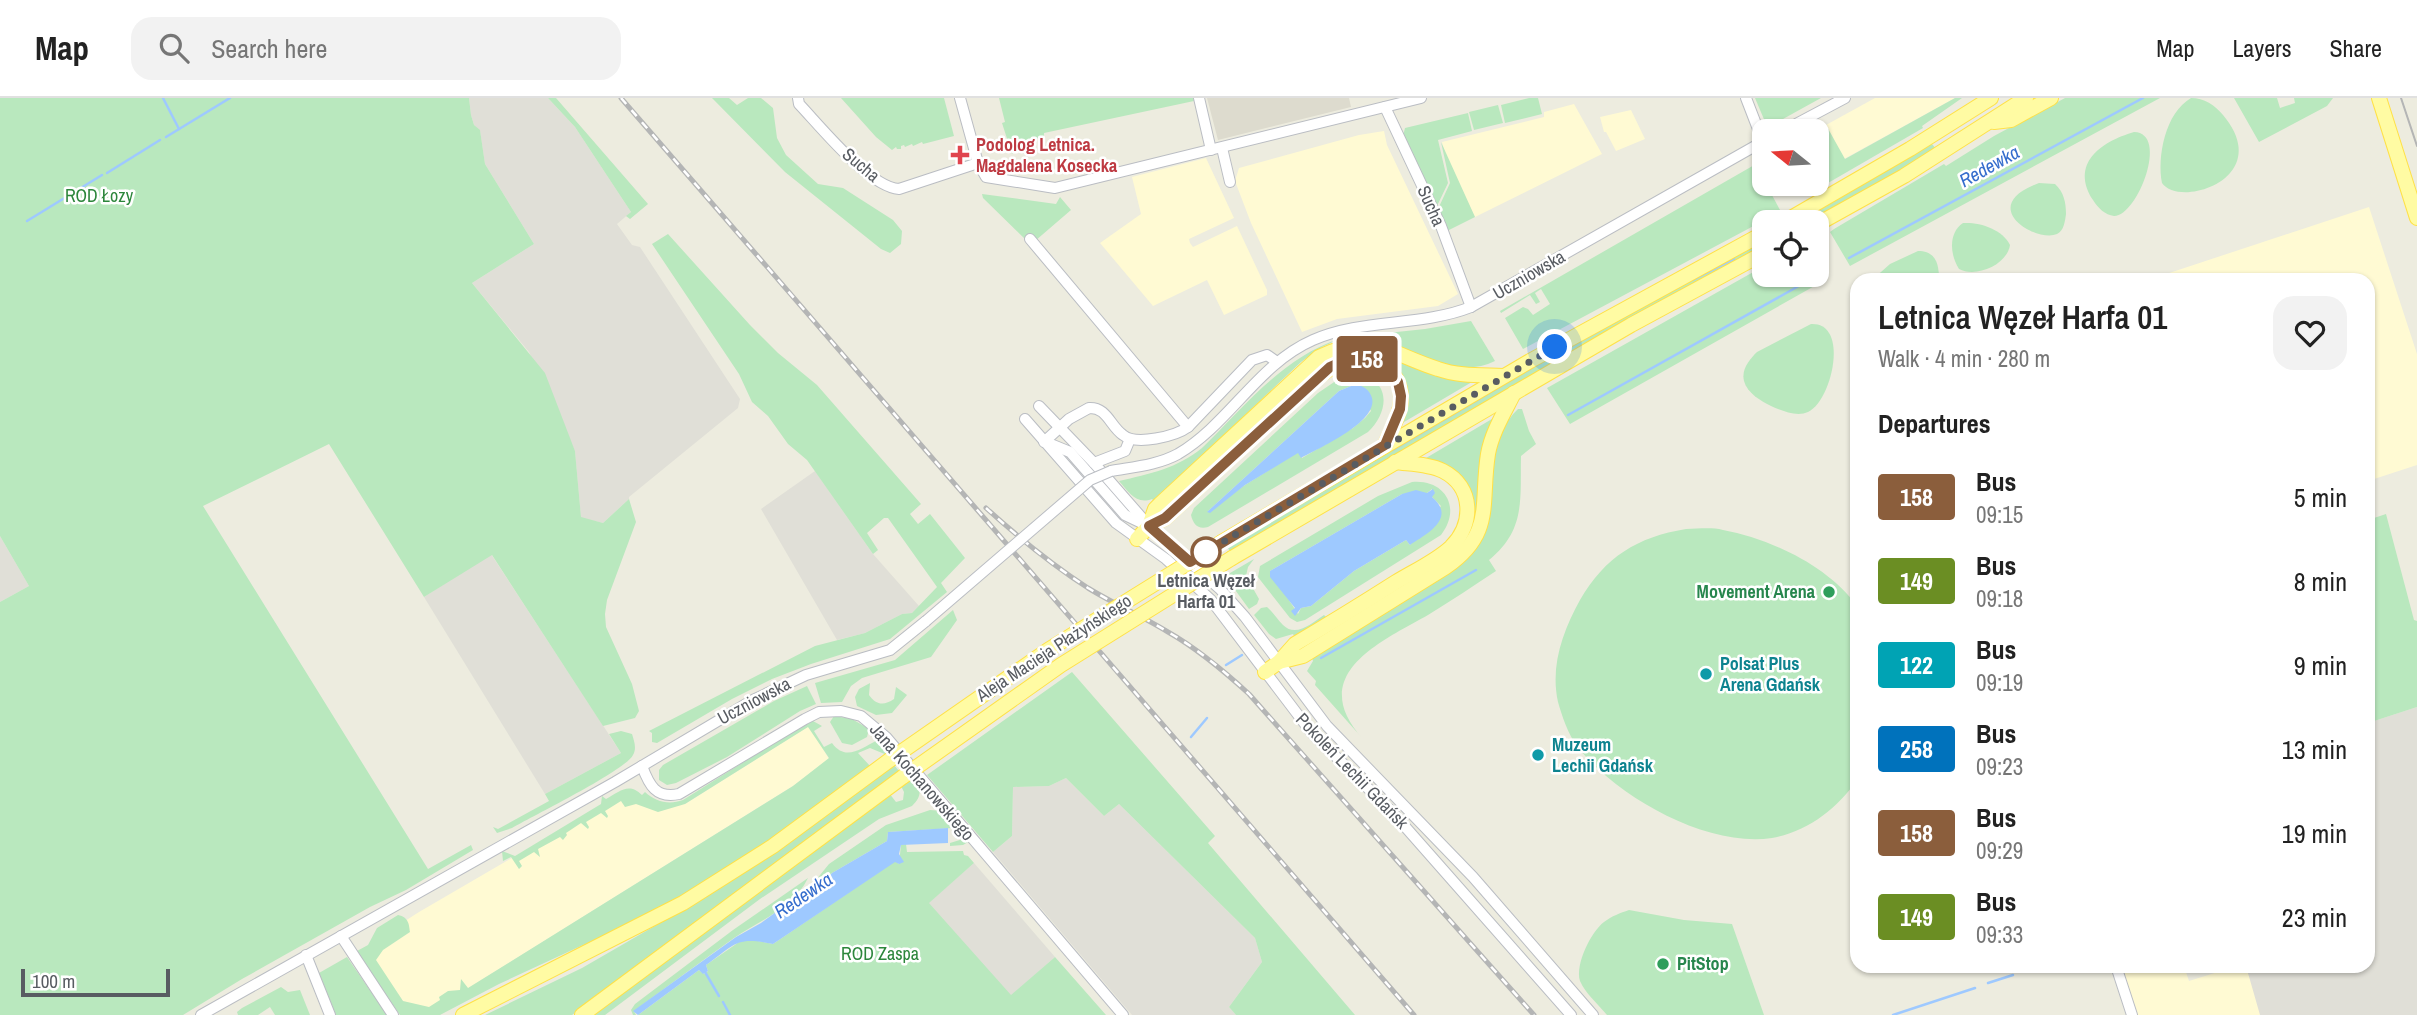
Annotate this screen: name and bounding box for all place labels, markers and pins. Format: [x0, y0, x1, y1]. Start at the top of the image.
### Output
place label: Podolog Letnica. Magdalena Kosecka [976, 132, 1118, 178]
marker: Podolog Letnica. Magdalena Kosecka [950, 145, 970, 165]
marker: Letnica Węzeł Harfa 01 [1191, 537, 1221, 567]
place label: Letnica Węzeł Harfa 01 [1157, 568, 1256, 614]
place label: Movement Arena [1697, 579, 1816, 604]
marker: Movement Arena [1821, 584, 1837, 600]
place label: Polsat Plus Arena Gdańsk [1720, 651, 1821, 697]
marker: Polsat Plus Arena Gdańsk [1698, 666, 1714, 682]
place label: Muzeum Lechii Gdańsk [1552, 732, 1654, 778]
marker: Muzeum Lechii Gdańsk [1530, 747, 1546, 763]
place label: PitStop [1677, 951, 1729, 976]
marker: PitStop [1655, 956, 1671, 972]

